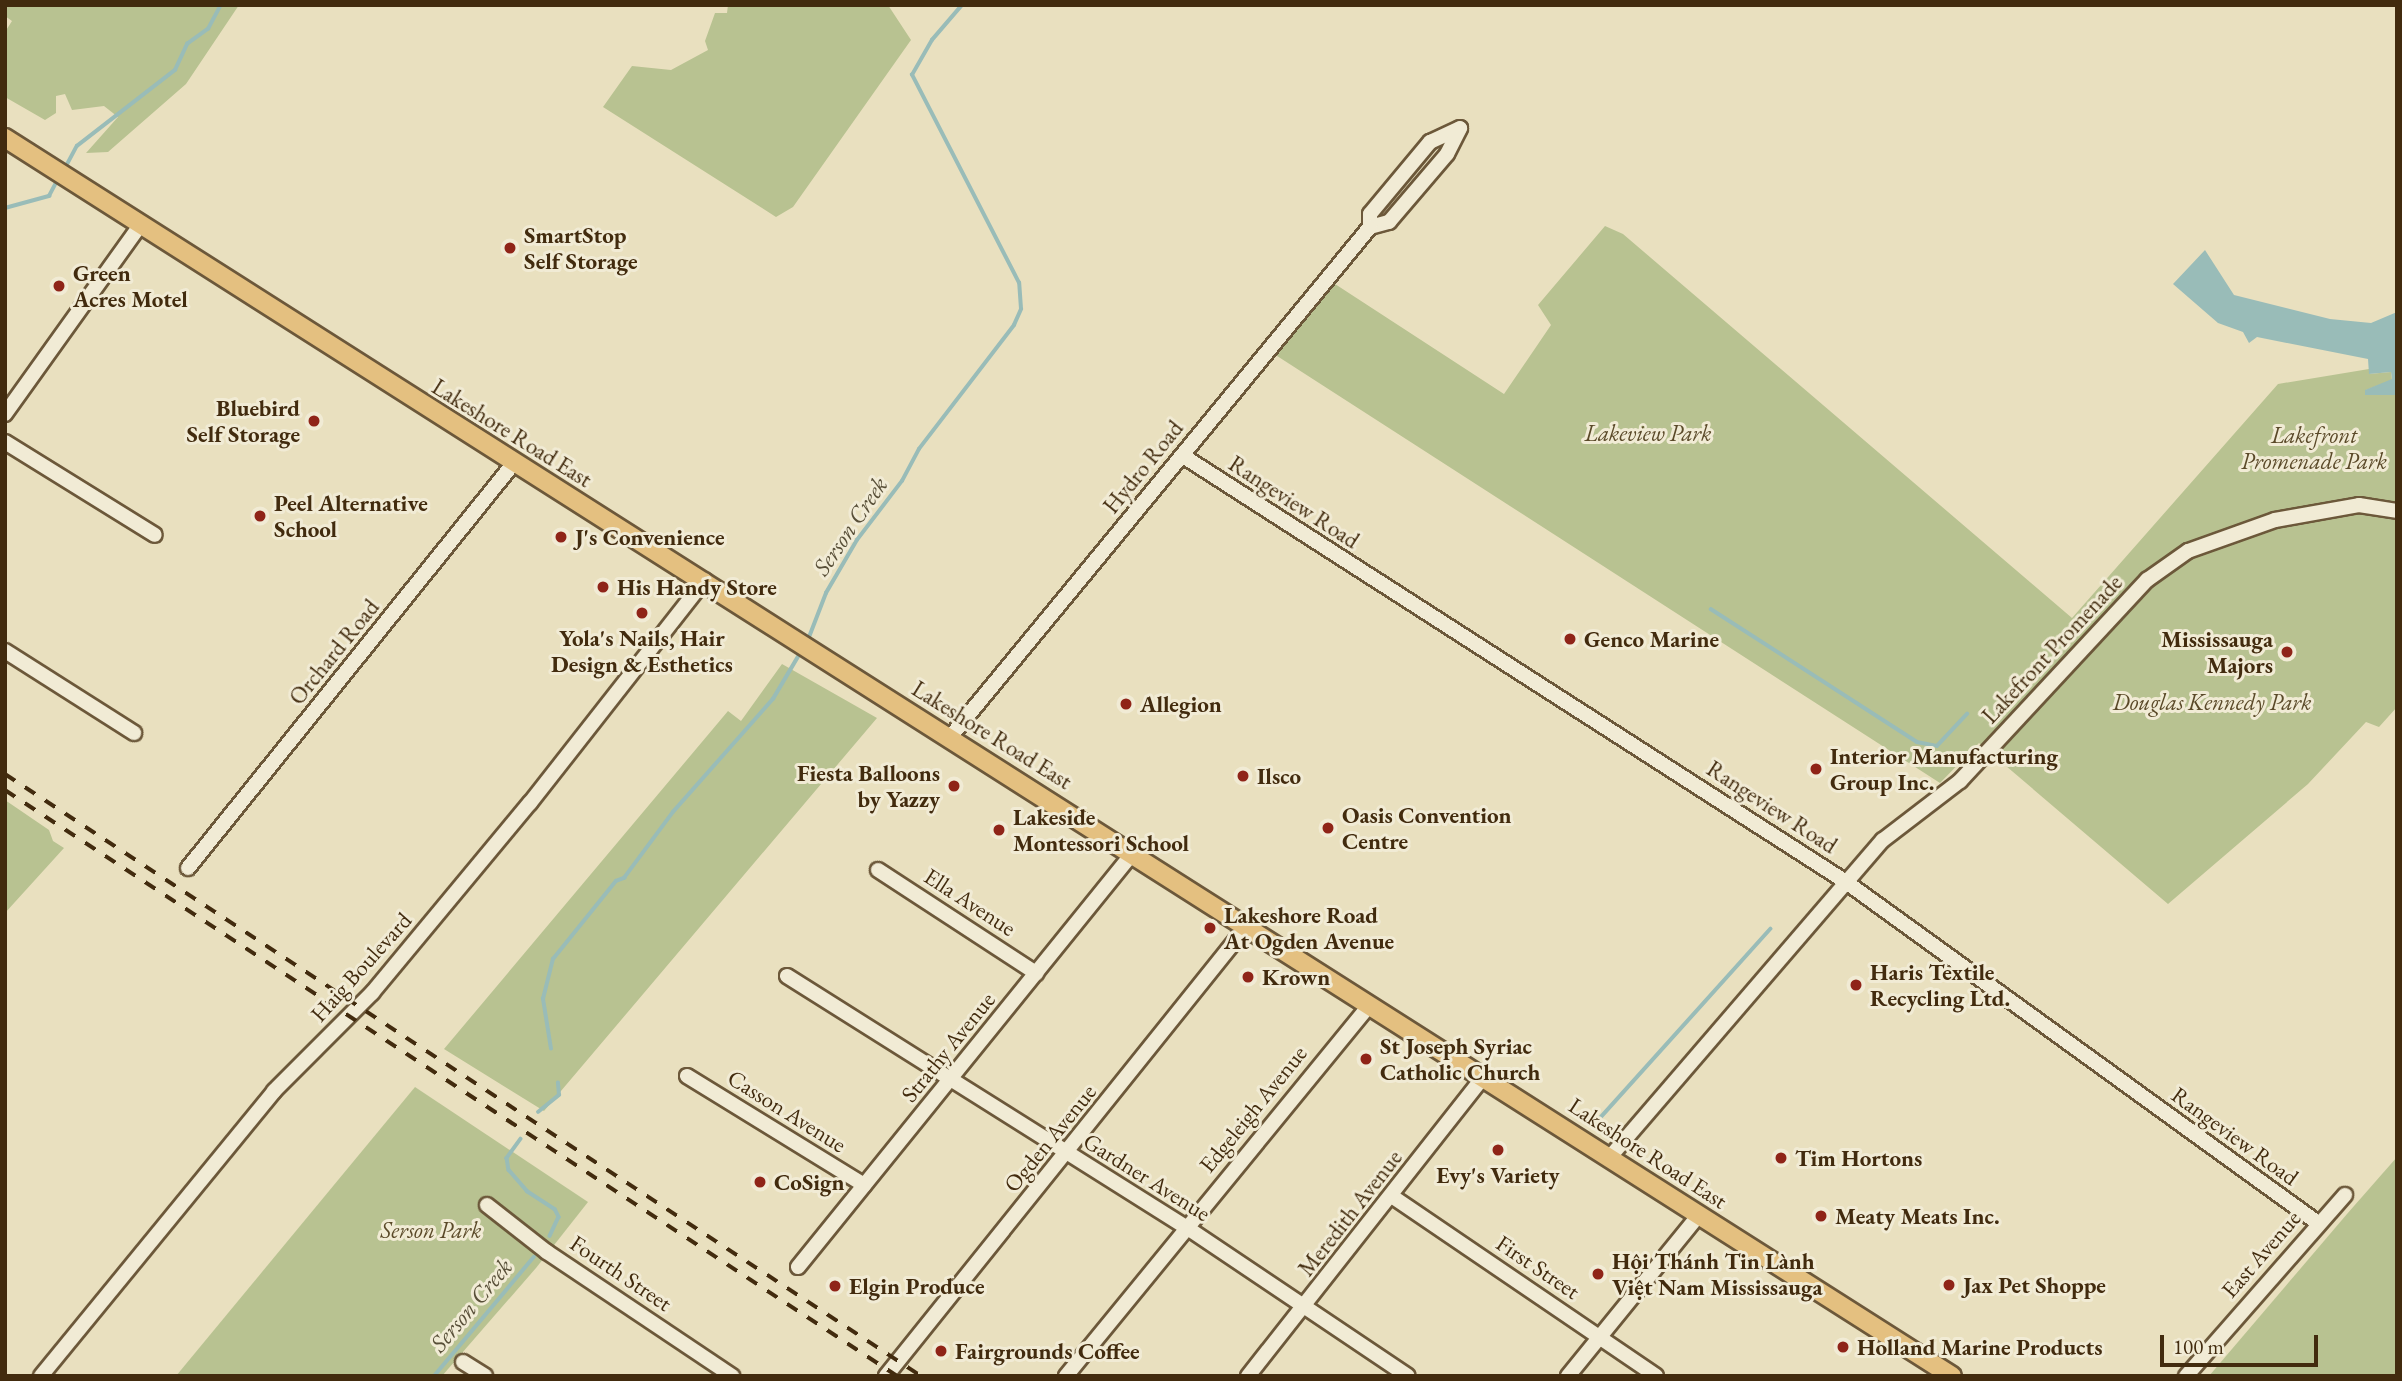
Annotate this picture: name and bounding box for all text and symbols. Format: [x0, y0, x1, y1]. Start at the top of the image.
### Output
place label: SmartStop Self Storage [524, 221, 638, 275]
marker: SmartStop Self Storage [502, 240, 518, 256]
place label: Green Acres Motel [73, 259, 188, 313]
marker: Green Acres Motel [51, 278, 67, 294]
street label: Lakeshore Road East [427, 373, 597, 493]
place label: Bluebird Self Storage [186, 394, 300, 448]
marker: Bluebird Self Storage [306, 413, 322, 429]
street label: Hydro Road [1097, 415, 1189, 519]
park label: Lakeview Park [1584, 419, 1712, 447]
park label: Lakefront Promenade Park [2241, 421, 2387, 475]
street label: Rangeview Road [1224, 450, 1364, 554]
water label: Serson Creek [807, 471, 893, 581]
place label: Peel Alternative School [274, 489, 428, 543]
marker: Peel Alternative School [252, 508, 268, 524]
place label: J's Convenience [575, 523, 725, 551]
marker: J's Convenience [553, 529, 569, 545]
street label: Lakefront Promenade [1976, 569, 2128, 729]
place label: His Handy Store [617, 573, 777, 601]
marker: His Handy Store [595, 579, 611, 595]
street label: Orchard Road [283, 594, 385, 710]
marker: Yola's Nails, Hair Design & Esthetics [634, 605, 650, 621]
place label: Yola's Nails, Hair Design & Esthetics [551, 624, 733, 678]
place label: Genco Marine [1584, 625, 1719, 653]
place label: Mississauga Majors [2161, 625, 2273, 679]
marker: Genco Marine [1562, 631, 1578, 647]
marker: Mississauga Majors [2279, 644, 2295, 660]
street label: Lakeshore Road East [907, 675, 1077, 795]
park label: Douglas Kennedy Park [2113, 688, 2311, 716]
place label: Allegion [1140, 690, 1222, 718]
marker: Allegion [1118, 696, 1134, 712]
place label: Interior Manufacturing Group Inc. [1830, 742, 2058, 796]
street label: Rangeview Road [1702, 755, 1842, 859]
place label: Fiesta Balloons by Yazzy [797, 759, 940, 813]
marker: Interior Manufacturing Group Inc. [1808, 761, 1824, 777]
place label: Ilsco [1257, 762, 1301, 790]
marker: Ilsco [1235, 768, 1251, 784]
marker: Fiesta Balloons by Yazzy [946, 778, 962, 794]
place label: Oasis Convention Centre [1342, 801, 1512, 855]
place label: Lakeside Montessori School [1013, 803, 1189, 857]
marker: Oasis Convention Centre [1320, 820, 1336, 836]
marker: Lakeside Montessori School [991, 822, 1007, 838]
street label: Ella Avenue [919, 862, 1021, 942]
place label: Lakeshore Road At Ogden Avenue [1224, 901, 1394, 955]
street label: Haig Boulevard [305, 907, 417, 1027]
marker: Lakeshore Road At Ogden Avenue [1202, 920, 1218, 936]
place label: Haris Textile Recycling Ltd. [1870, 958, 2010, 1012]
place label: Krown [1262, 963, 1330, 991]
marker: Krown [1240, 969, 1256, 985]
marker: Haris Textile Recycling Ltd. [1848, 977, 1864, 993]
street label: Strathy Avenue [895, 986, 1001, 1108]
place label: St Joseph Syriac Catholic Church [1380, 1032, 1540, 1086]
street label: Edgeleigh Avenue [1193, 1040, 1313, 1178]
marker: St Joseph Syriac Catholic Church [1358, 1051, 1374, 1067]
street label: Casson Avenue [723, 1064, 851, 1158]
street label: Ogden Avenue [998, 1078, 1102, 1198]
street label: Rangeview Road [2166, 1081, 2304, 1191]
street label: Lakeshore Road East [1564, 1092, 1732, 1214]
street label: Gardner Avenue [1078, 1127, 1216, 1227]
marker: Evy's Variety [1490, 1142, 1506, 1158]
street label: Meredith Avenue [1292, 1144, 1408, 1282]
place label: Tim Hortons [1795, 1144, 1922, 1172]
marker: Tim Hortons [1773, 1150, 1789, 1166]
place label: Evy's Variety [1436, 1161, 1560, 1189]
place label: CoSign [774, 1168, 845, 1196]
marker: CoSign [752, 1174, 768, 1190]
place label: Meaty Meats Inc. [1835, 1202, 2000, 1230]
street label: East Avenue [2216, 1205, 2306, 1303]
marker: Meaty Meats Inc. [1813, 1208, 1829, 1224]
park label: Serson Park [380, 1216, 482, 1244]
street label: Fourth Street [565, 1229, 677, 1317]
street label: First Street [1491, 1229, 1585, 1305]
place label: Hội Thánh Tin Lành Việt Nam Mississauga [1612, 1247, 1822, 1301]
water label: Serson Creek [424, 1253, 518, 1357]
marker: Hội Thánh Tin Lành Việt Nam Mississauga [1590, 1266, 1606, 1282]
place label: Jax Pet Shoppe [1963, 1271, 2106, 1299]
place label: Elgin Produce [849, 1272, 984, 1300]
marker: Jax Pet Shoppe [1941, 1277, 1957, 1293]
marker: Elgin Produce [827, 1278, 843, 1294]
scale bar [2164, 1322, 2322, 1366]
place label: Holland Marine Products [1857, 1333, 2102, 1361]
text: 100 m [2173, 1333, 2224, 1360]
place label: Fairgrounds Coffee [955, 1337, 1140, 1365]
marker: Holland Marine Products [1835, 1339, 1851, 1355]
marker: Fairgrounds Coffee [933, 1343, 949, 1359]

